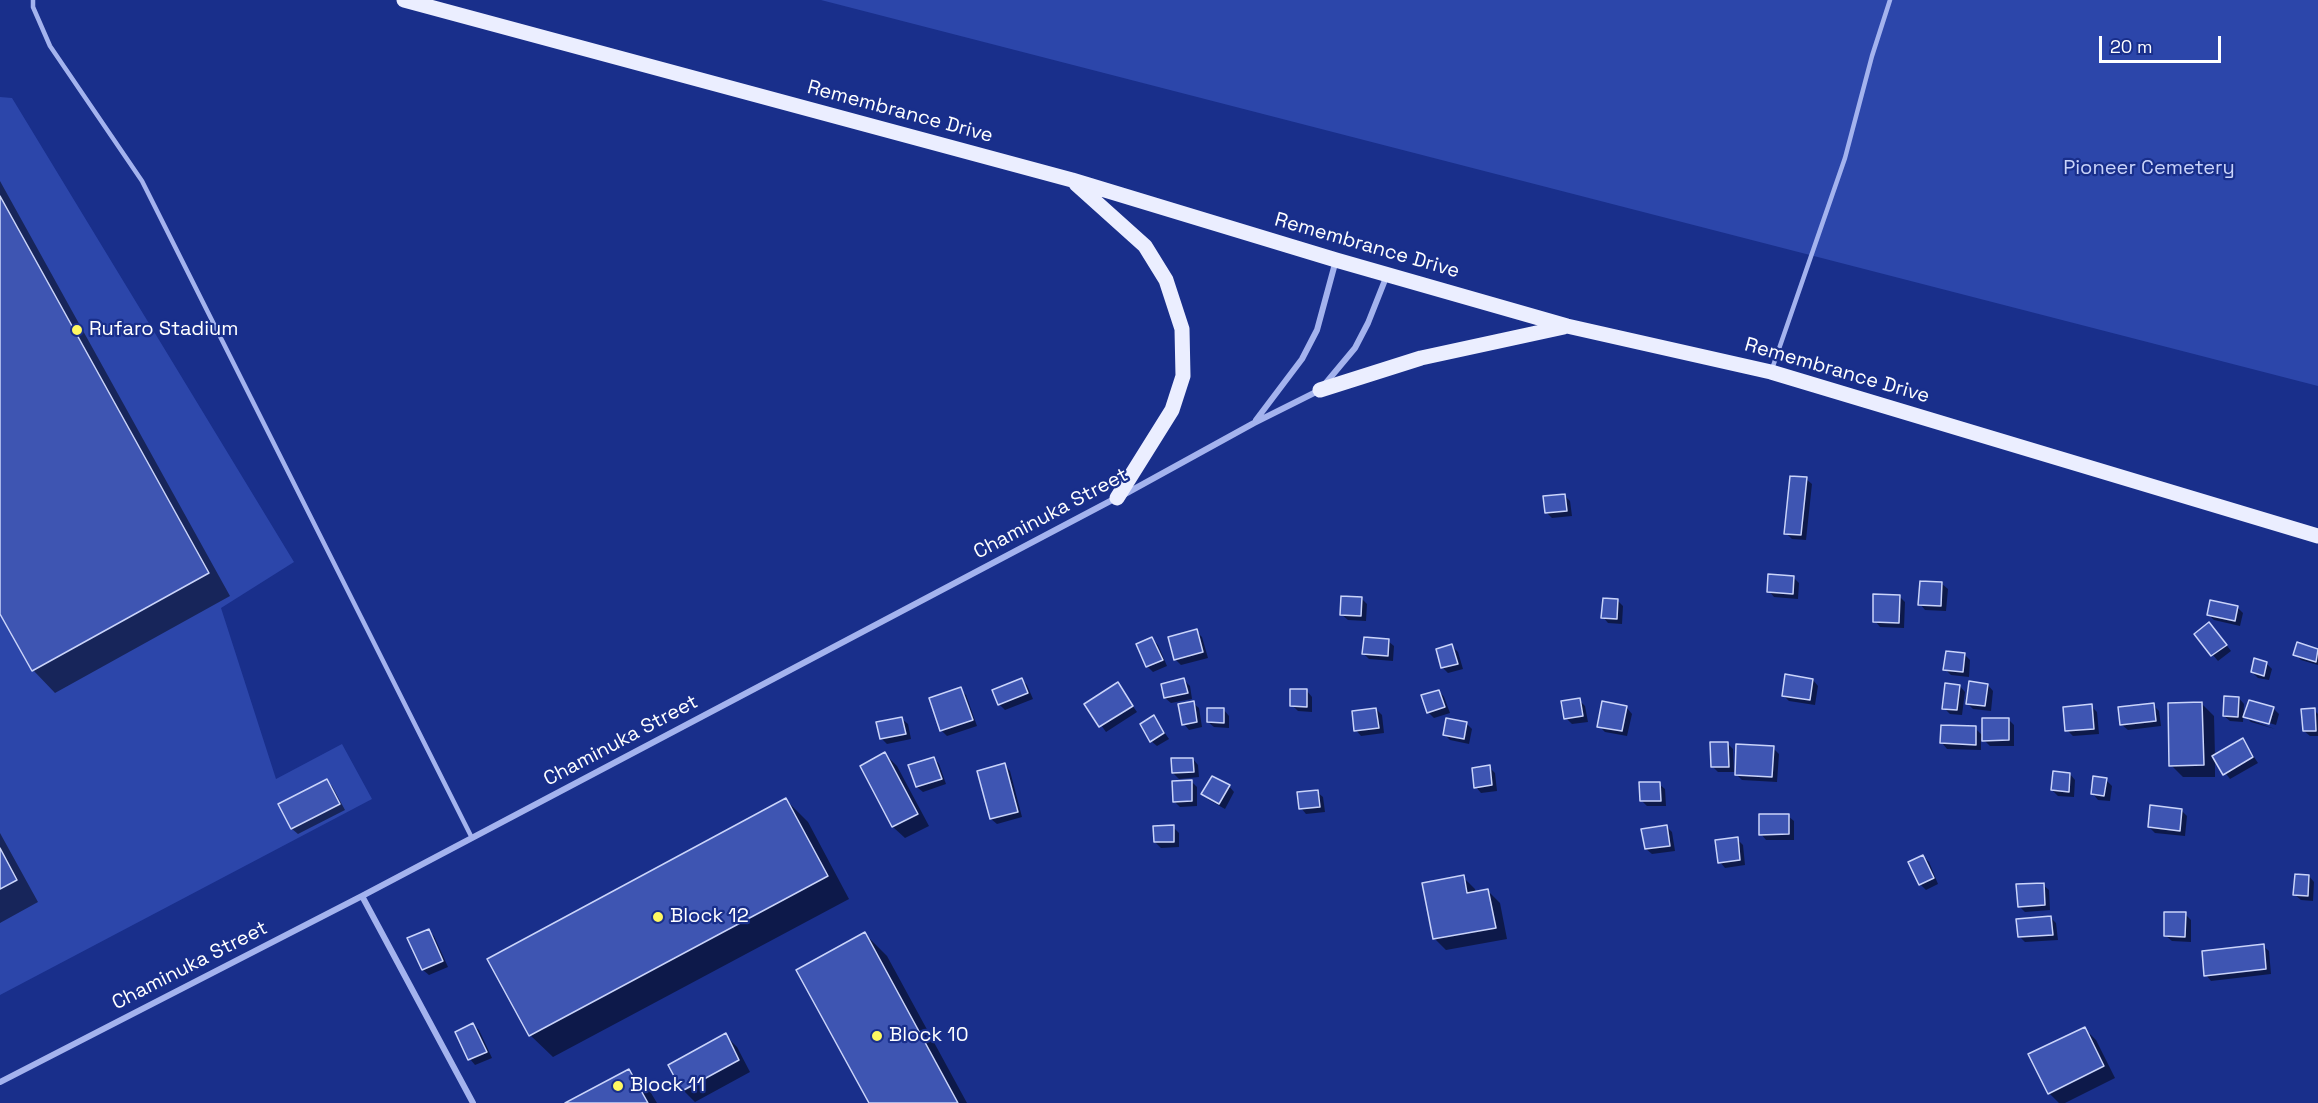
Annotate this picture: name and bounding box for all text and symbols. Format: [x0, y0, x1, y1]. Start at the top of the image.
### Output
scale bar [2102, 24, 2224, 62]
text: 20 m [2110, 35, 2153, 58]
street label: Remembrance Drive [804, 76, 996, 148]
park label: Pioneer Cemetery [2063, 157, 2235, 181]
street label: Remembrance Drive [1272, 208, 1462, 284]
place label: Rufaro Stadium [89, 318, 239, 342]
marker: Rufaro Stadium [70, 323, 84, 337]
street label: Remembrance Drive [1742, 333, 1932, 409]
street label: Chaminuka Street [970, 463, 1132, 565]
street label: Chaminuka Street [540, 690, 702, 792]
place label: Block 12 [670, 905, 749, 929]
marker: Block 12 [651, 910, 665, 924]
street label: Chaminuka Street [108, 916, 272, 1016]
place label: Block 10 [889, 1024, 969, 1048]
marker: Block 10 [870, 1029, 884, 1043]
place label: Block 11 [630, 1074, 705, 1098]
marker: Block 11 [611, 1079, 625, 1093]

